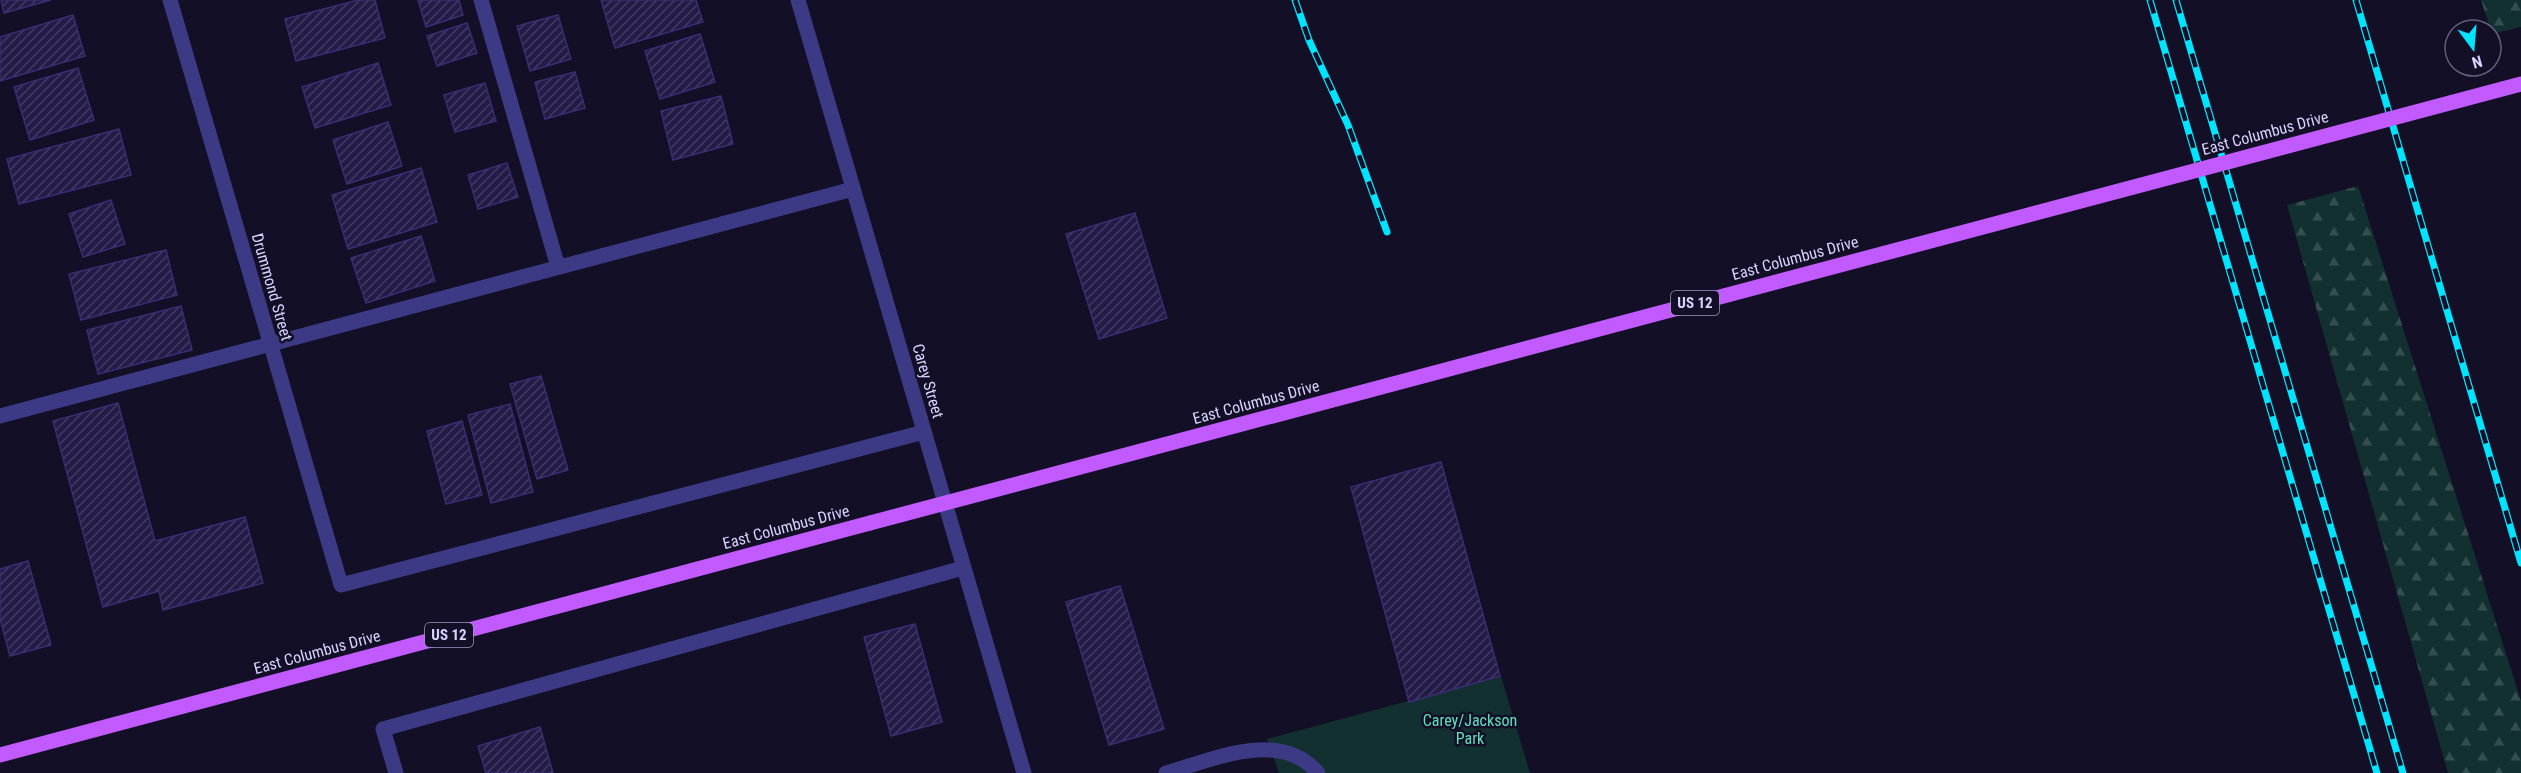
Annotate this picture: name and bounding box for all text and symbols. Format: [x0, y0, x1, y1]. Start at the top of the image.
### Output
north arrow [2443, 18, 2503, 78]
text: N [2470, 51, 2484, 72]
street label: East Columbus Drive [2200, 107, 2330, 159]
street label: Drummond Street [248, 231, 296, 343]
street label: East Columbus Drive [1730, 232, 1860, 284]
road number: US 12 [1671, 291, 1719, 315]
street label: Carey Street [908, 342, 948, 421]
street label: East Columbus Drive [1191, 376, 1321, 428]
street label: East Columbus Drive [721, 501, 851, 553]
road number: US 12 [425, 623, 473, 647]
street label: East Columbus Drive [252, 626, 382, 678]
park label: Carey/Jackson Park [1423, 711, 1517, 748]

